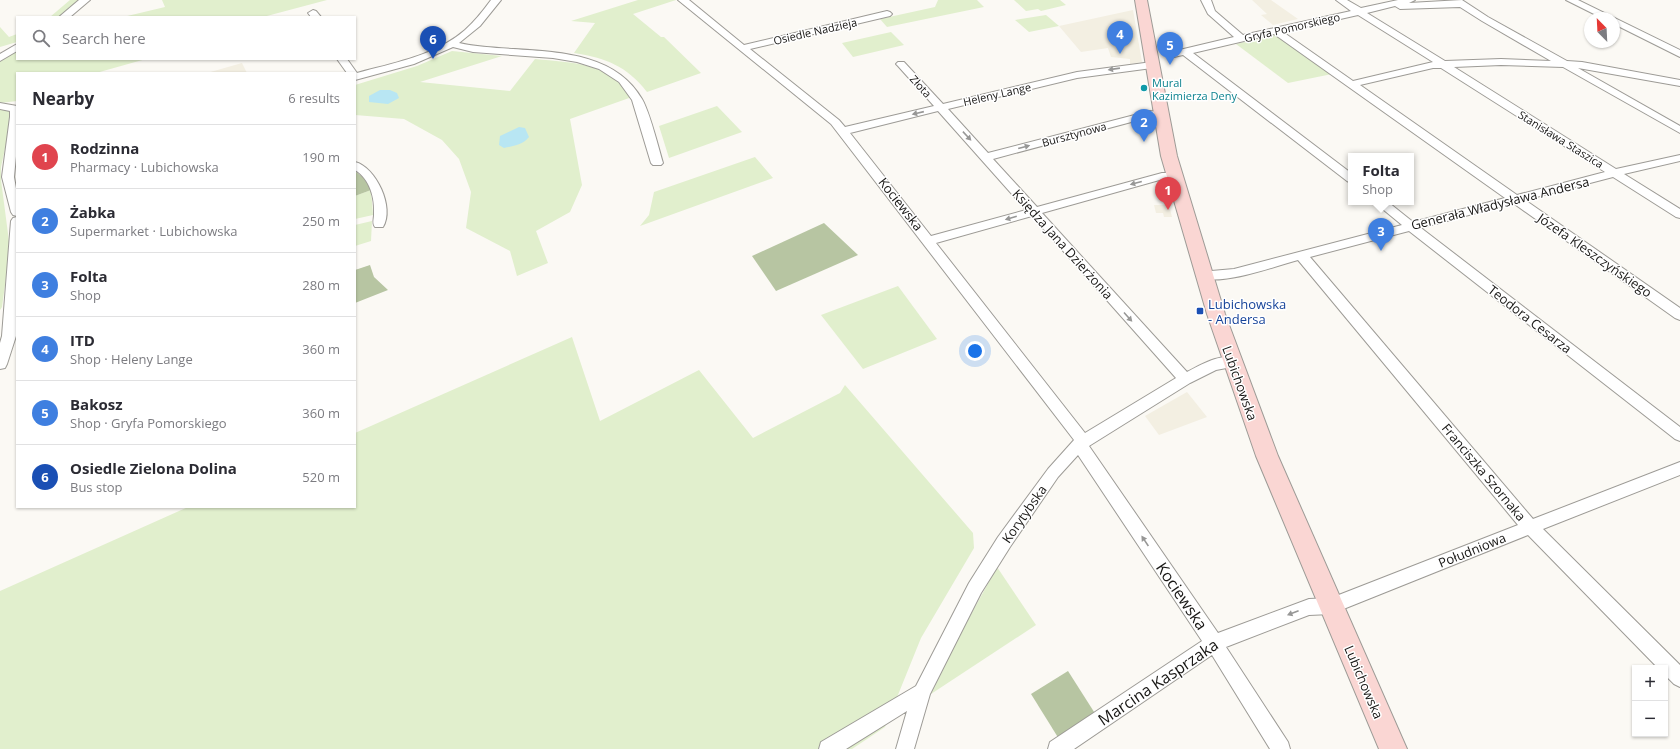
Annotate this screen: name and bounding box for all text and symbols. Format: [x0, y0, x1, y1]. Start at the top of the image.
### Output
street label: Gryfa Pomorskiego [1243, 9, 1342, 45]
north arrow [1584, 12, 1620, 48]
street label: Osiedle Nadzieja [772, 14, 858, 48]
search box [16, 16, 356, 60]
pin: 4 [1107, 21, 1133, 54]
pin: 6 [420, 26, 446, 59]
icon: search [30, 27, 52, 49]
text: Search here [62, 28, 146, 48]
pin: 5 [1157, 32, 1183, 65]
one-way arrow [1107, 66, 1120, 72]
street label: Złota [907, 71, 935, 101]
place label: Mural Kazimierza Deny [1152, 75, 1237, 103]
street label: Heleny Lange [962, 79, 1032, 109]
marker: Mural Kazimierza Deny [1139, 83, 1149, 93]
text: Nearby [32, 87, 94, 110]
text: 6 results [288, 89, 340, 107]
street label: Stanisława Staszica [1516, 107, 1606, 171]
pin: 2 [1131, 109, 1157, 142]
one-way arrow [912, 110, 925, 116]
street label: Bursztynowa [1040, 118, 1108, 150]
one-way arrow [962, 131, 972, 141]
text: Rodzinna [70, 138, 139, 158]
one-way arrow [1018, 144, 1030, 150]
text: 1 [41, 148, 49, 166]
text: 190 m [302, 148, 340, 166]
popup [1348, 153, 1414, 205]
text: Pharmacy · Lubichowska [70, 158, 219, 176]
text: Folta [1362, 160, 1400, 180]
street label: Generała Władysława Andersa [1409, 172, 1591, 234]
street label: Kociewska [875, 174, 927, 234]
pin: 1 [1155, 177, 1181, 210]
text: Shop [1362, 180, 1393, 198]
one-way arrow [1130, 181, 1143, 187]
street label: Księdza Jana Dzierżonia [1009, 185, 1117, 303]
text: Żabka [70, 202, 116, 222]
street label: Józefa Kleszczyńskiego [1533, 208, 1656, 301]
text: 2 [41, 212, 49, 230]
text: 250 m [302, 212, 340, 230]
one-way arrow [1005, 215, 1017, 221]
pin: 3 [1368, 218, 1394, 251]
text: Supermarket · Lubichowska [70, 222, 238, 240]
text: Folta [70, 266, 108, 286]
text: 3 [41, 276, 49, 294]
text: 280 m [302, 276, 340, 294]
street label: Teodora Cesarza [1484, 281, 1576, 357]
text: Shop [70, 286, 101, 304]
place label: Lubichowska - Andersa [1208, 295, 1286, 328]
marker: Lubichowska - Andersa [1195, 306, 1205, 316]
one-way arrow [1124, 311, 1133, 322]
text: ITD [70, 330, 95, 350]
text: 4 [41, 340, 49, 358]
text: 360 m [302, 340, 340, 358]
your location [965, 341, 985, 361]
street label: Lubichowska [1218, 343, 1262, 423]
text: Shop · Heleny Lange [70, 350, 193, 368]
text: Bakosz [70, 394, 123, 414]
text: 5 [41, 404, 49, 422]
text: 360 m [302, 404, 340, 422]
text: Shop · Gryfa Pomorskiego [70, 414, 227, 432]
street label: Franciszka Szornaka [1438, 419, 1530, 525]
text: Osiedle Zielona Dolina [70, 458, 237, 478]
text: 6 [41, 468, 49, 486]
text: 520 m [302, 468, 340, 486]
text: Bus stop [70, 478, 123, 496]
street label: Korytybska [997, 481, 1051, 547]
street label: Południowa [1436, 528, 1508, 572]
one-way arrow [1141, 536, 1149, 546]
street label: Kociewska [1151, 558, 1213, 634]
one-way arrow [1287, 610, 1299, 616]
street label: Marcina Kasprzaka [1094, 634, 1222, 730]
street label: Lubichowska [1340, 642, 1388, 722]
map controls [1632, 665, 1668, 737]
button: + [1632, 665, 1668, 701]
button: − [1632, 701, 1668, 737]

